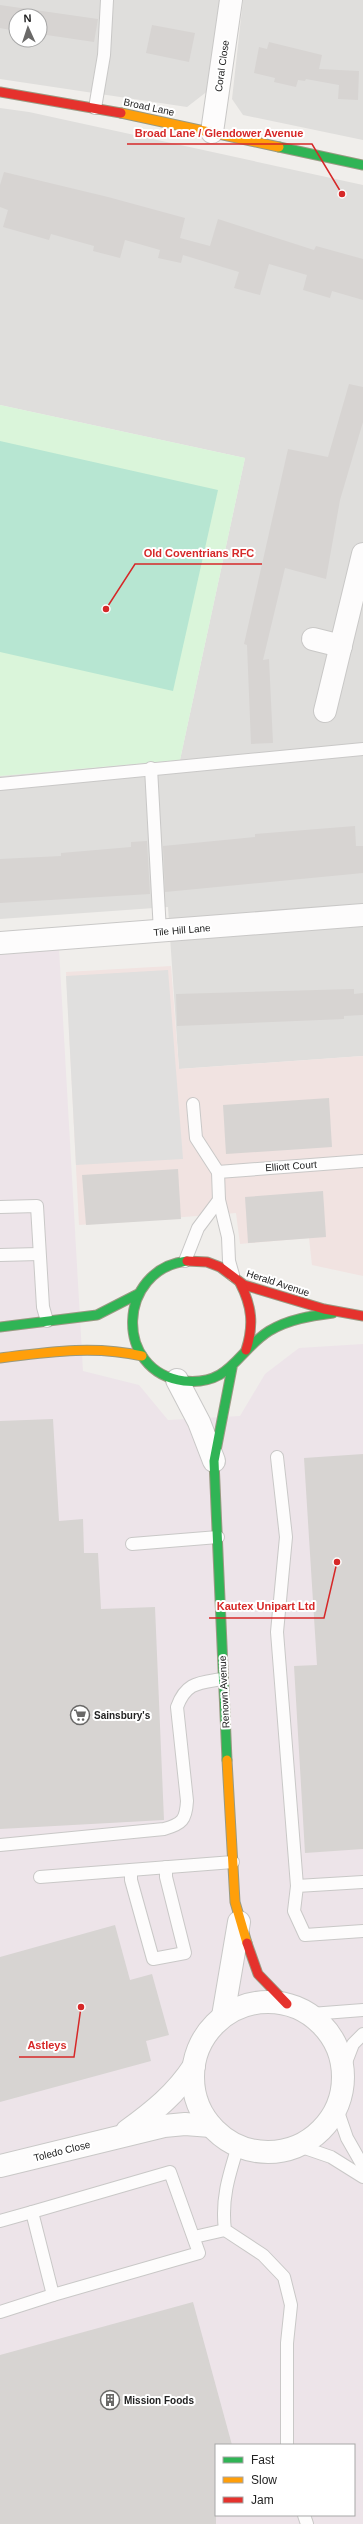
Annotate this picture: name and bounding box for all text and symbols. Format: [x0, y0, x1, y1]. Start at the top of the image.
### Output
north arrow [8, 8, 48, 48]
text: N [23, 12, 32, 24]
street label: Coral Close [213, 39, 231, 93]
street label: Broad Lane [123, 96, 176, 118]
callout: Broad Lane / Glendower Avenue [127, 121, 312, 144]
text: Broad Lane / Glendower Avenue [135, 127, 303, 139]
callout: Old Coventrians RFC [135, 541, 262, 564]
text: Old Coventrians RFC [144, 547, 254, 559]
street label: Tile Hill Lane [153, 922, 212, 938]
street label: Elliott Court [265, 1159, 317, 1173]
street label: Herald Avenue [245, 1268, 311, 1298]
callout: Kautex Unipart Ltd [209, 1595, 324, 1618]
text: Kautex Unipart Ltd [217, 1600, 315, 1612]
street label: Renown Avenue [217, 1655, 231, 1729]
supermarket icon: Sainsbury's [69, 1704, 91, 1726]
place label: Sainsbury's [94, 1710, 151, 1721]
callout: Astleys [19, 2034, 74, 2057]
text: Astleys [27, 2039, 67, 2051]
street label: Toledo Close [33, 2139, 92, 2163]
building icon: Mission Foods [99, 2389, 121, 2411]
place label: Mission Foods [124, 2395, 194, 2406]
legend [215, 2444, 355, 2516]
text: Fast [251, 2453, 275, 2467]
text: Slow [251, 2473, 277, 2487]
text: Jam [251, 2493, 274, 2507]

